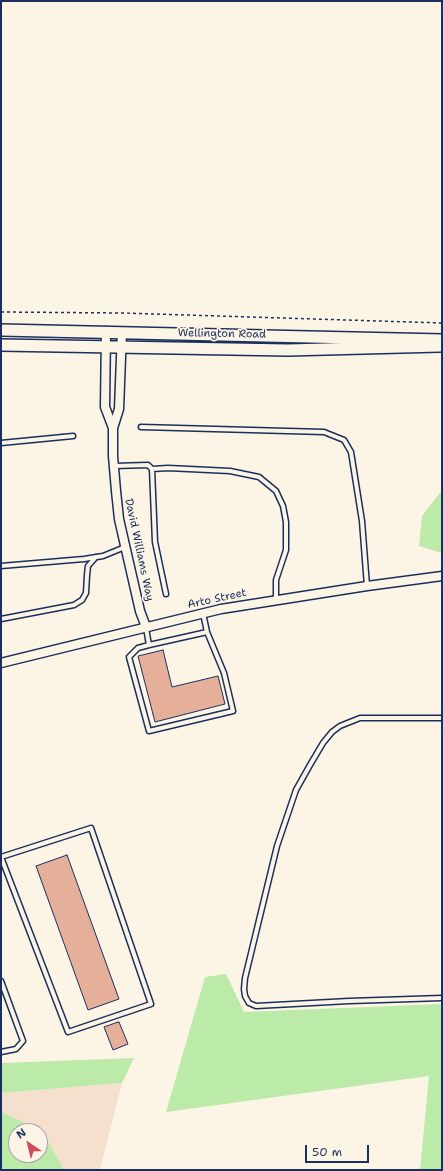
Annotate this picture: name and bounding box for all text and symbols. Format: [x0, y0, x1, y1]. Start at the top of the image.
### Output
street label: Wellington Road [178, 327, 266, 341]
street label: David Williams Way [122, 497, 156, 603]
street label: Arto Street [186, 586, 248, 612]
north arrow [8, 1123, 48, 1163]
text: N [14, 1125, 29, 1142]
scale bar [307, 1137, 371, 1163]
text: 50 m [312, 1144, 342, 1160]

